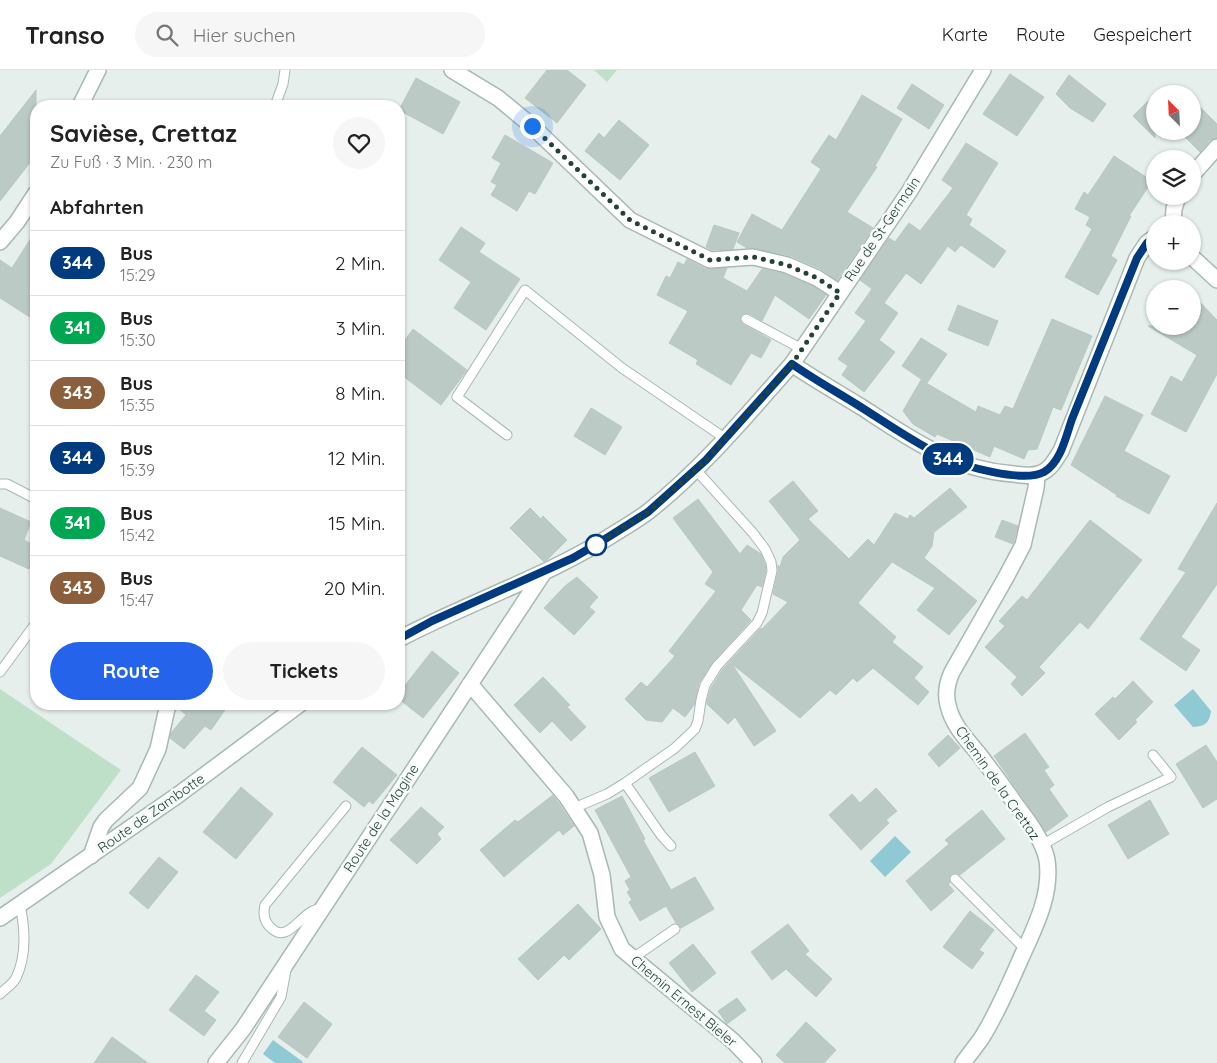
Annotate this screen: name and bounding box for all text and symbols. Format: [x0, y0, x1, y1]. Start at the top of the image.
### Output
search box [135, 12, 485, 57]
text: Transo [25, 20, 105, 50]
icon: search [153, 21, 181, 49]
text: Hier suchen [193, 23, 296, 47]
text: Karte [942, 23, 988, 46]
text: Route [1016, 23, 1065, 46]
text: Gespeichert [1093, 23, 1192, 46]
north arrow [1146, 85, 1201, 140]
map controls [1146, 85, 1201, 335]
your location [520, 114, 545, 139]
button: heart [333, 117, 385, 169]
text: Savièse, Crettaz [50, 118, 237, 148]
button: layers [1146, 150, 1201, 205]
text: Zu Fuß · 3 Min. · 230 m [50, 152, 212, 172]
street label: Rue de St-Germain [840, 173, 924, 285]
text: Abfahrten [50, 195, 144, 219]
button: + [1146, 215, 1201, 270]
text: Bus [120, 241, 153, 265]
text: 344 [62, 251, 93, 274]
text: 2 Min. [335, 251, 385, 275]
text: 15:29 [120, 265, 155, 285]
button: − [1146, 280, 1201, 335]
text: Bus [120, 306, 153, 330]
text: 341 [64, 316, 91, 339]
text: 3 Min. [336, 316, 385, 340]
text: 15:30 [120, 330, 156, 350]
text: Bus [120, 371, 153, 395]
text: 343 [63, 381, 92, 404]
text: 8 Min. [335, 381, 385, 405]
text: 15:35 [120, 395, 155, 415]
text: Bus [120, 436, 153, 460]
line badge: 344 [919, 443, 977, 475]
text: 344 [62, 446, 93, 469]
text: 12 Min. [328, 446, 385, 470]
text: 344 [933, 447, 963, 470]
text: 15:39 [120, 460, 155, 480]
text: Bus [120, 501, 153, 525]
text: 341 [64, 511, 91, 534]
text: 15 Min. [328, 511, 385, 535]
text: 15:42 [120, 525, 155, 545]
unlabelled marker [585, 534, 607, 556]
text: Bus [120, 566, 153, 590]
text: 343 [63, 576, 92, 599]
text: 20 Min. [324, 576, 385, 600]
text: 15:47 [120, 590, 154, 610]
button: Route [50, 642, 213, 700]
button: Tickets [223, 642, 385, 700]
street label: Chemin de la Crettaz [952, 722, 1044, 844]
street label: Route de la Magine [339, 760, 423, 876]
street label: Route de Zambotte [94, 769, 208, 857]
street label: Chemin Ernest Bieler [627, 951, 741, 1051]

